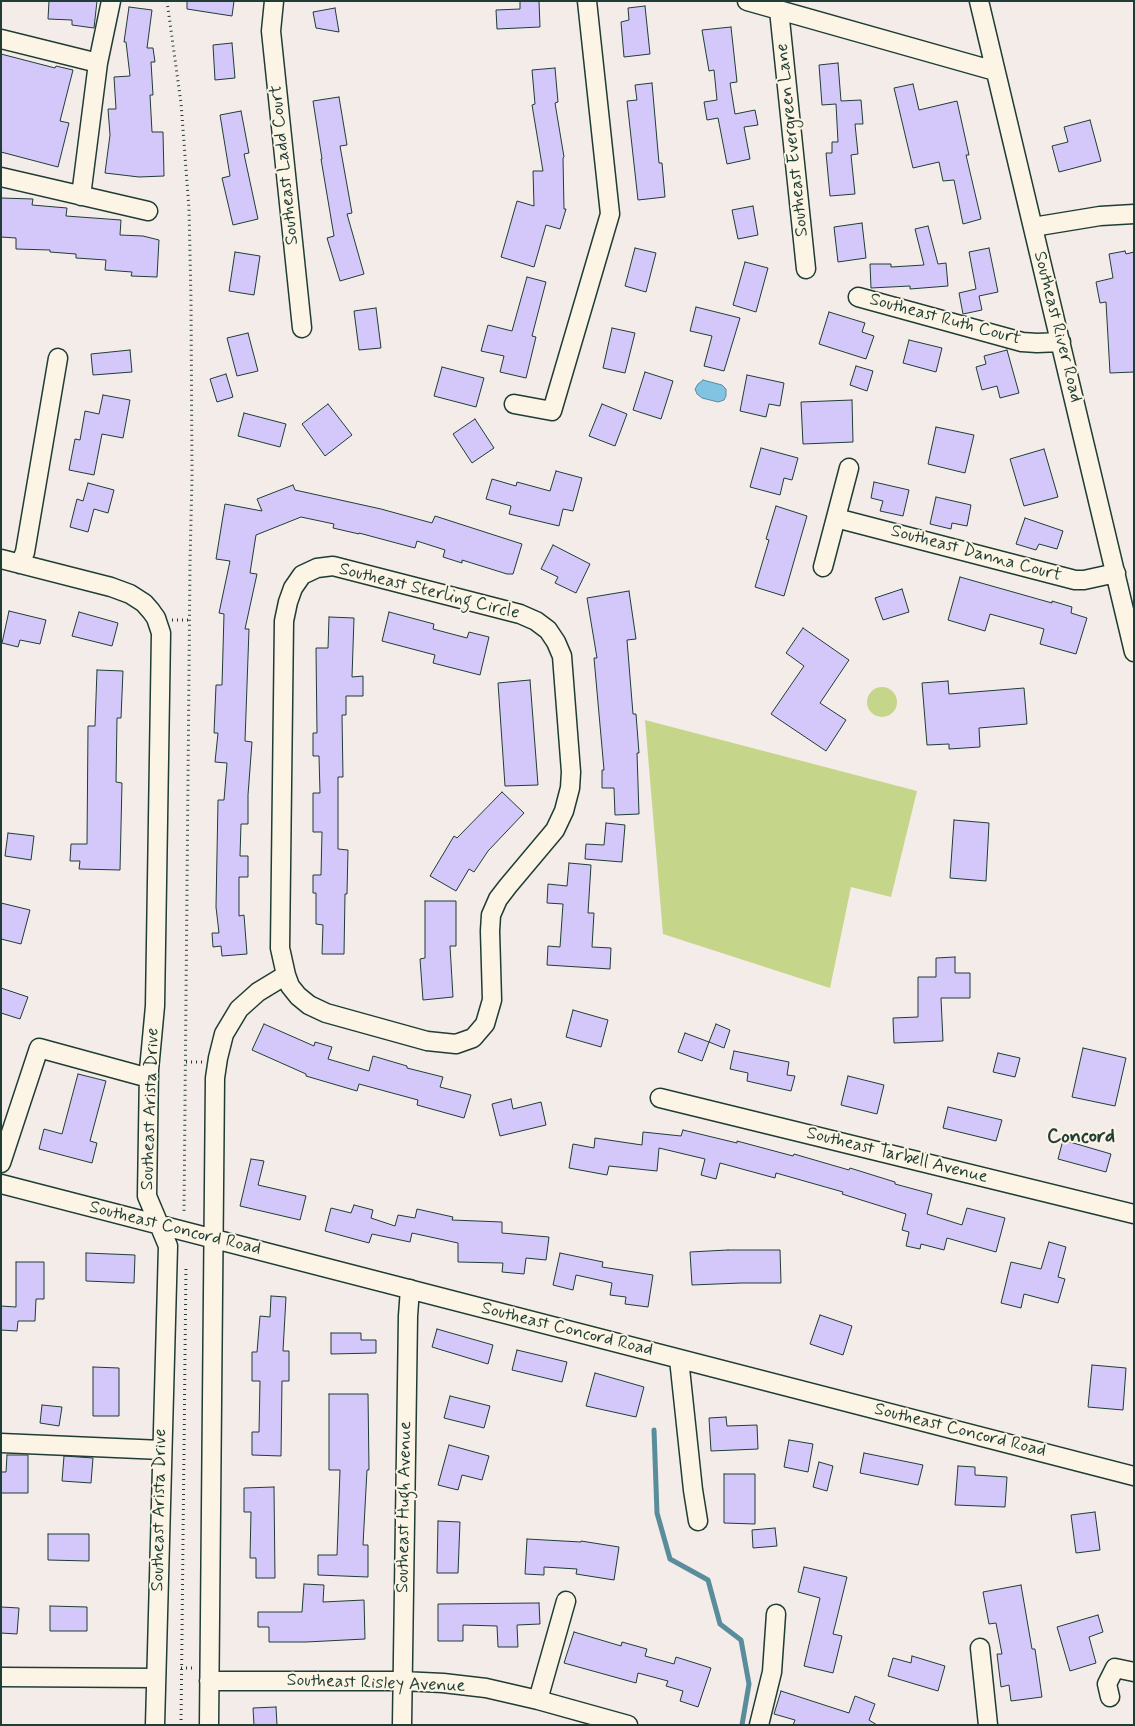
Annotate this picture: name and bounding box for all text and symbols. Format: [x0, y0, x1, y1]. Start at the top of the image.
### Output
street label: Southeast Evergreen Lane [772, 42, 814, 238]
street label: Southeast Ladd Court [266, 84, 304, 246]
street label: Southeast River Road [1028, 249, 1086, 405]
street label: Southeast Ruth Court [867, 289, 1023, 351]
street label: Southeast Danna Court [888, 521, 1064, 587]
street label: Southeast Sterling Circle [336, 559, 522, 625]
street label: Southeast Arista Drive [137, 1027, 165, 1191]
street label: Southeast Tarbell Avenue [804, 1123, 990, 1189]
district label: Concord [1047, 1126, 1115, 1150]
street label: Southeast Concord Road [87, 1197, 263, 1261]
street label: Southeast Concord Road [479, 1298, 655, 1362]
street label: Southeast Concord Road [872, 1399, 1048, 1463]
street label: Southeast Hugh Avenue [393, 1421, 417, 1593]
street label: Southeast Arista Drive [148, 1428, 172, 1592]
street label: Southeast Risley Avenue [286, 1670, 466, 1698]

